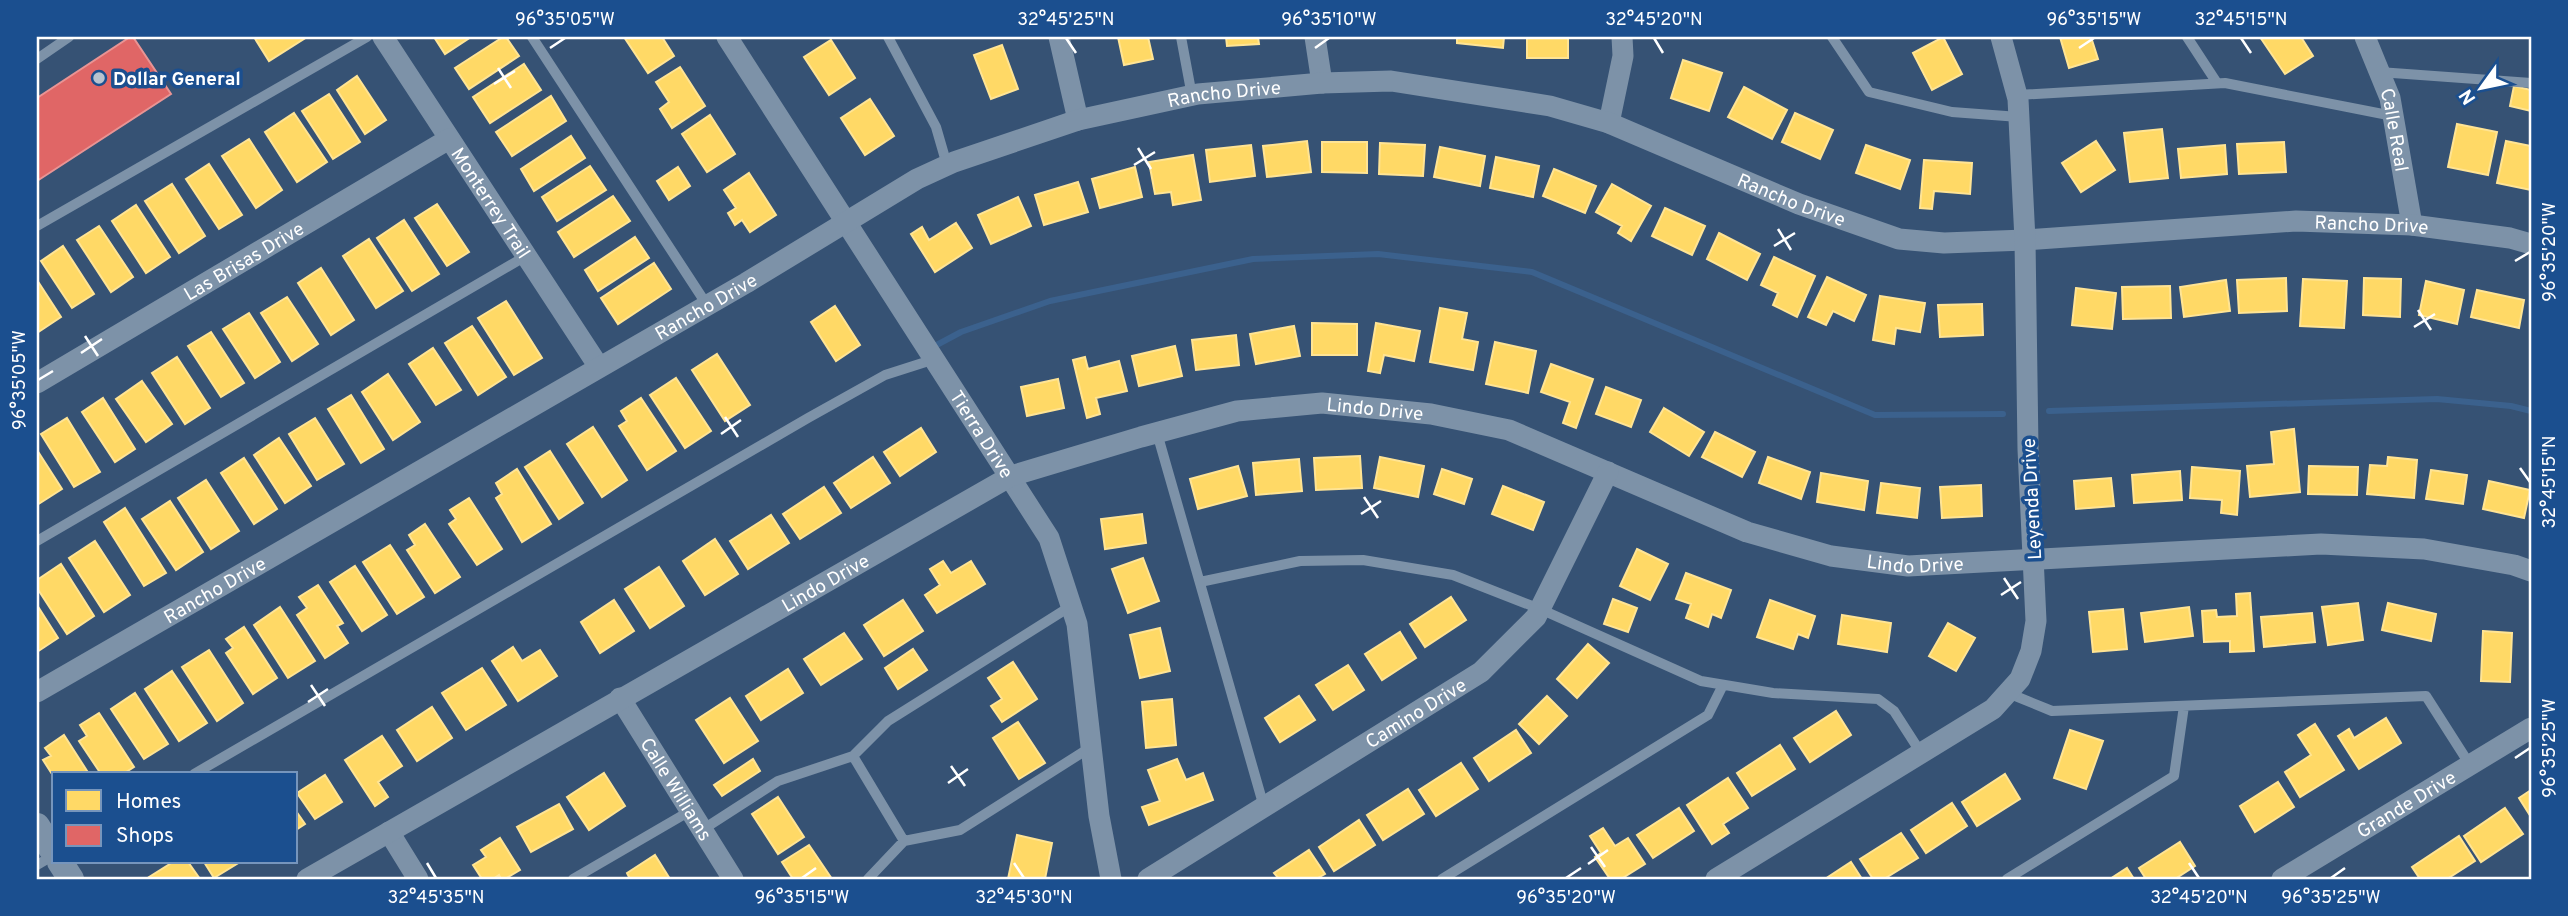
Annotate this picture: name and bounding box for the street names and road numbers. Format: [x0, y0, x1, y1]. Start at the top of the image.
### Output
street label: Rancho Drive [1165, 77, 1282, 114]
street label: Calle Real [2373, 85, 2413, 174]
street label: Monterrey Trail [445, 144, 535, 264]
street label: Rancho Drive [1733, 169, 1848, 233]
street label: Rancho Drive [2314, 212, 2430, 241]
street label: Las Brisas Drive [180, 217, 309, 307]
street label: Rancho Drive [651, 269, 762, 347]
street label: Tierra Drive [943, 387, 1018, 484]
street label: Lindo Drive [1325, 394, 1424, 427]
street label: Leyenda Drive [2018, 437, 2048, 560]
street label: Lindo Drive [778, 550, 874, 619]
street label: Lindo Drive [1865, 551, 1964, 580]
street label: Rancho Drive [160, 552, 271, 630]
street label: Camino Drive [1362, 674, 1472, 755]
street label: Calle Williams [634, 734, 716, 846]
street label: Grande Drive [2353, 766, 2461, 845]

